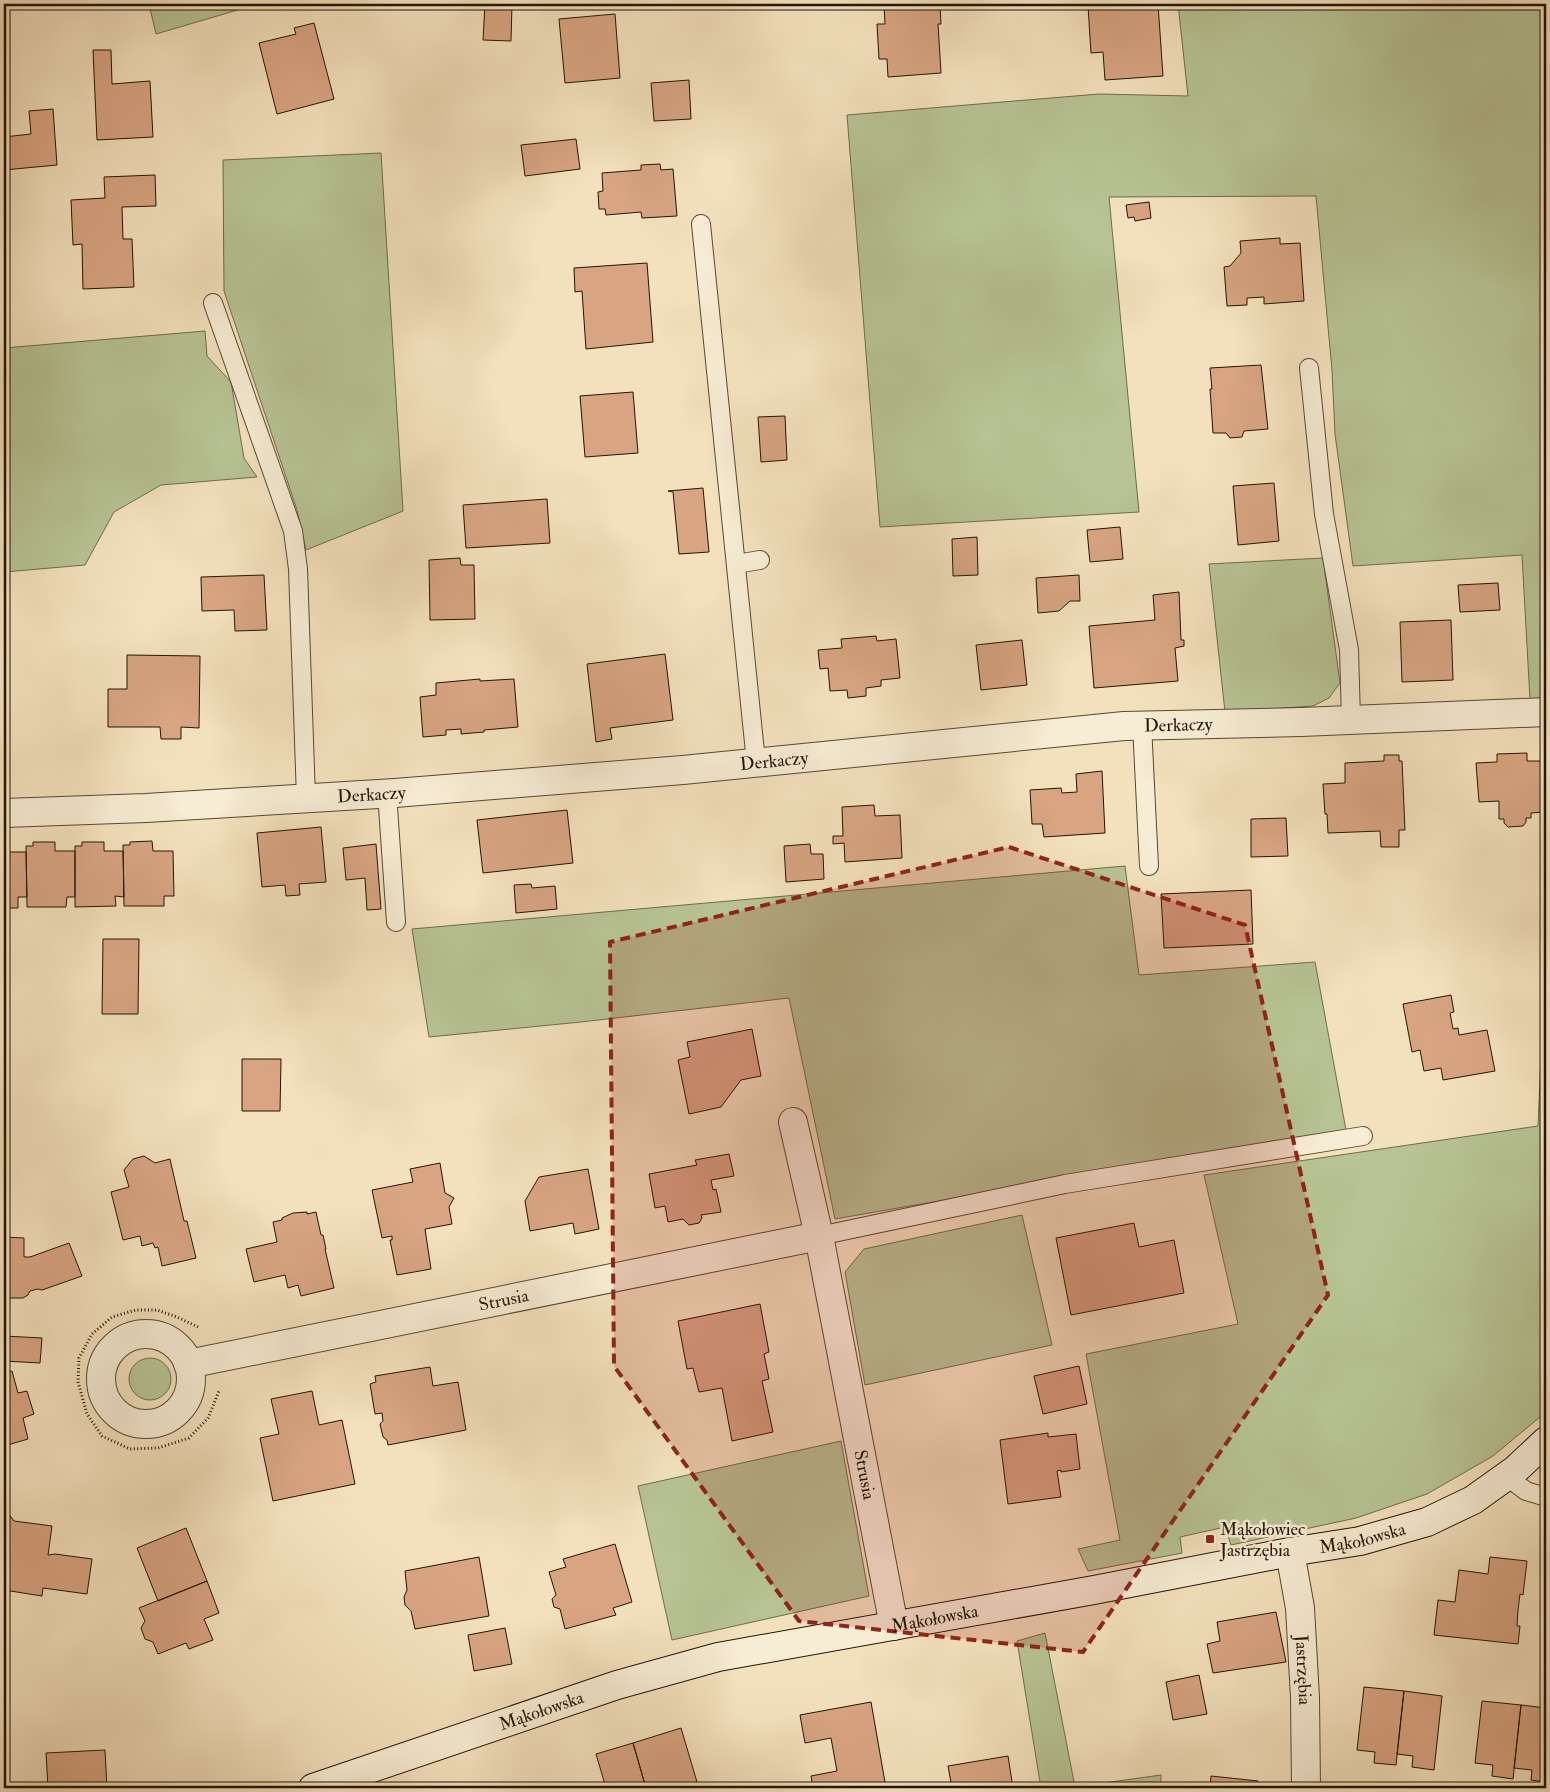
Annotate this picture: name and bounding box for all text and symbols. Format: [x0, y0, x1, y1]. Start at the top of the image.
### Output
street label: Derkaczy [1144, 713, 1214, 738]
street label: Derkaczy [739, 746, 811, 776]
street label: Derkaczy [337, 781, 408, 808]
street label: Strusia [477, 1284, 531, 1317]
street label: Strusia [848, 1448, 881, 1502]
place label: Mąkołowiec Jastrzębia [1219, 1518, 1305, 1562]
street label: Mąkołowska [1318, 1518, 1409, 1559]
marker: Mąkołowiec Jastrzębia [1204, 1533, 1216, 1545]
street label: Mąkołowska [890, 1600, 981, 1638]
street label: Jastrzębia [1289, 1633, 1316, 1706]
street label: Mąkołowska [496, 1686, 587, 1736]

